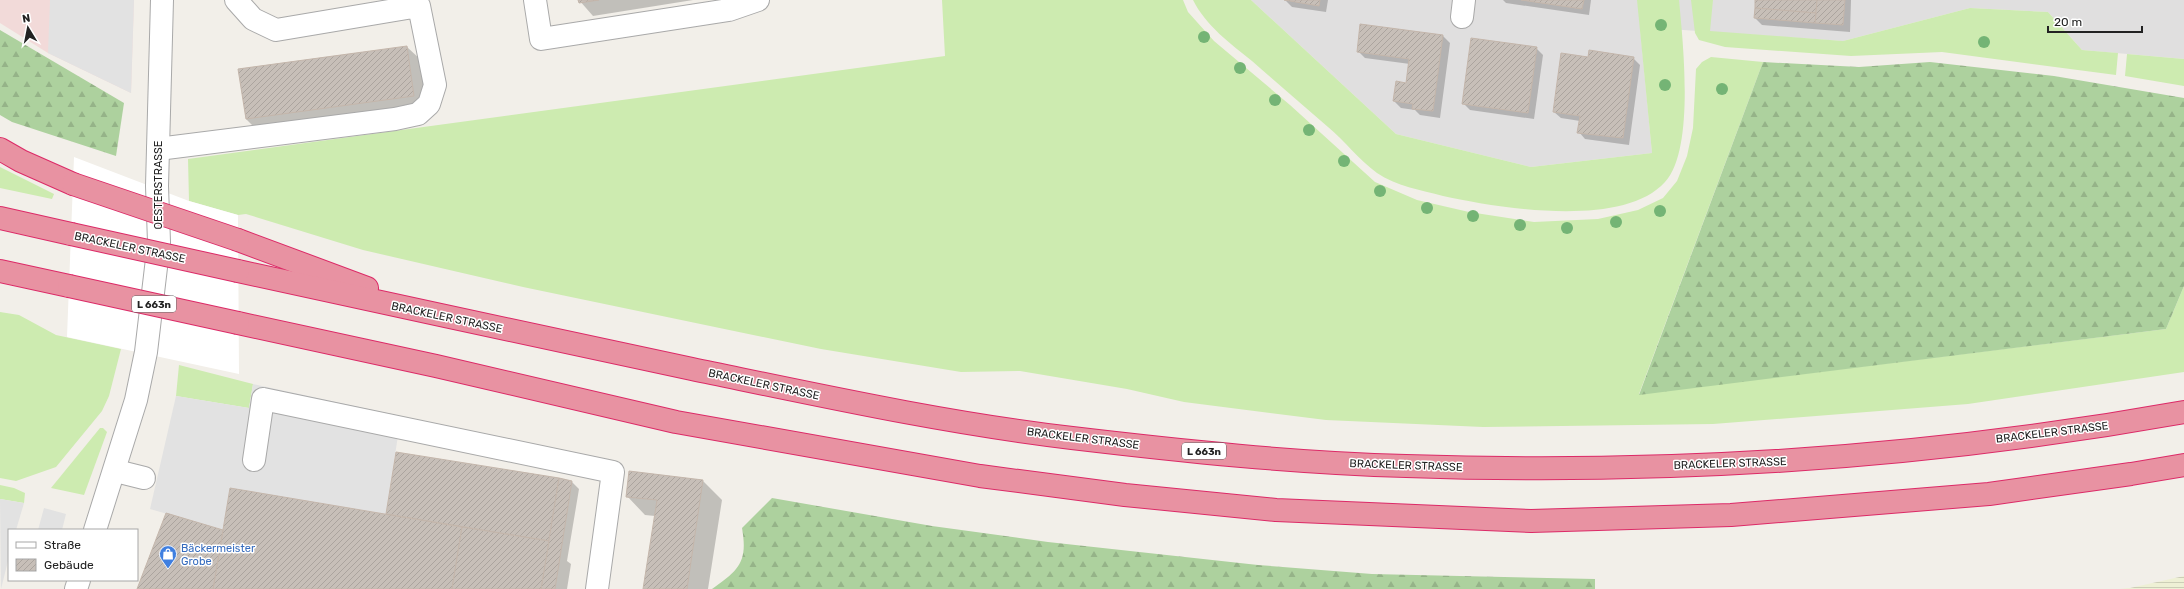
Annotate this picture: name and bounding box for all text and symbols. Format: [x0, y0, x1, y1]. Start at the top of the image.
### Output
north arrow [8, 8, 48, 48]
scale bar [2048, 8, 2142, 34]
text: N [21, 12, 31, 26]
text: 20 m [2054, 15, 2082, 29]
street label: OESTERSTRASSE [152, 140, 165, 230]
street label: BRACKELER STRASSE [73, 229, 187, 266]
road number: L 663n [132, 296, 176, 312]
street label: BRACKELER STRASSE [390, 299, 504, 336]
street label: BRACKELER STRASSE [707, 366, 821, 403]
street label: BRACKELER STRASSE [1995, 419, 2109, 446]
street label: BRACKELER STRASSE [1026, 425, 1140, 452]
road number: L 663n [1182, 443, 1226, 459]
street label: BRACKELER STRASSE [1673, 455, 1787, 472]
street label: BRACKELER STRASSE [1349, 457, 1463, 474]
legend [8, 529, 138, 581]
text: Straße [44, 538, 81, 552]
place label: Bäckermeister Grobe [181, 542, 256, 568]
shop icon: Bäckermeister Grobe [158, 544, 178, 569]
text: Gebäude [44, 558, 94, 572]

